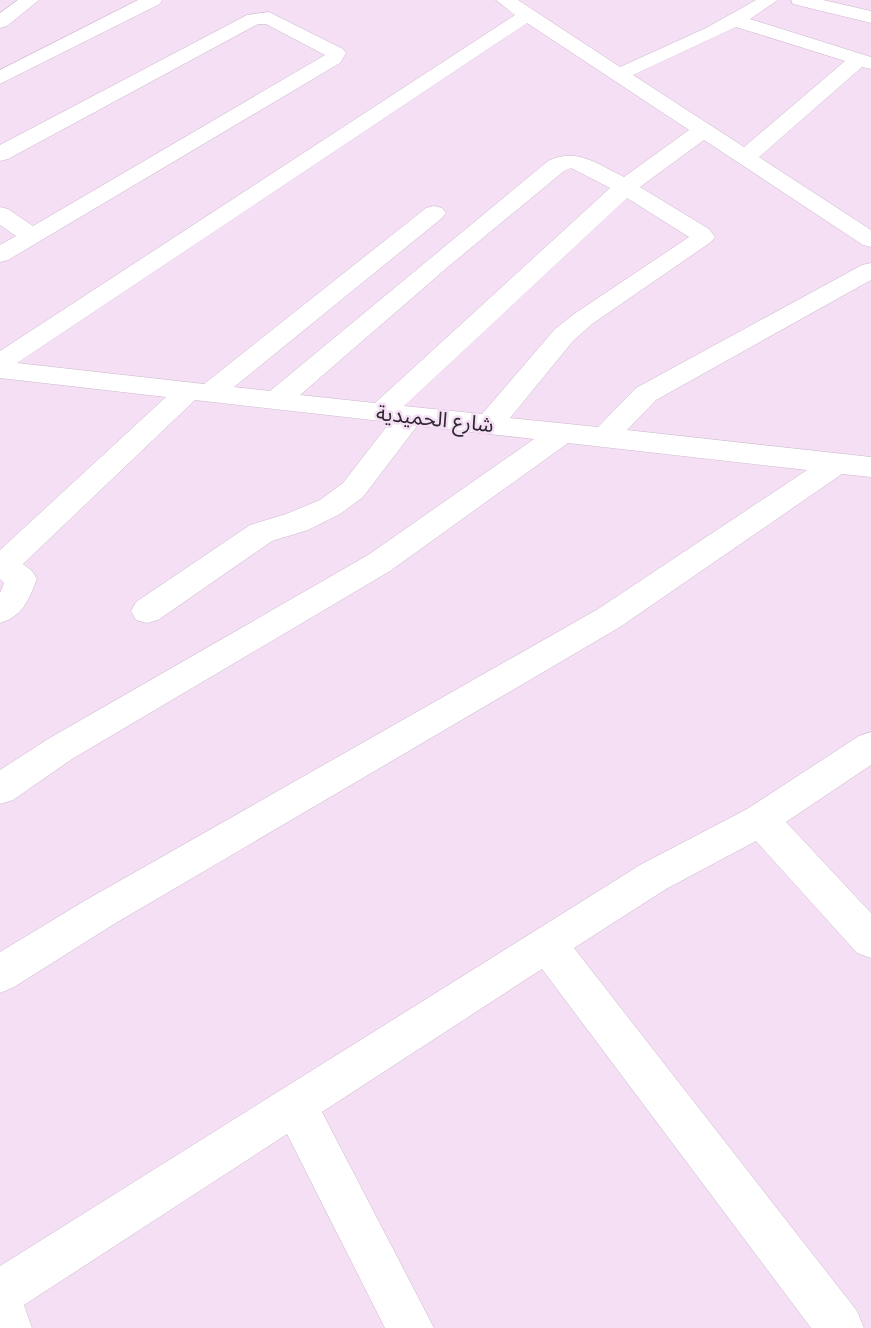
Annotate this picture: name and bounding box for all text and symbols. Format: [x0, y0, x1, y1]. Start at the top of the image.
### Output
street label: شارع الحميدية [375, 398, 495, 440]

